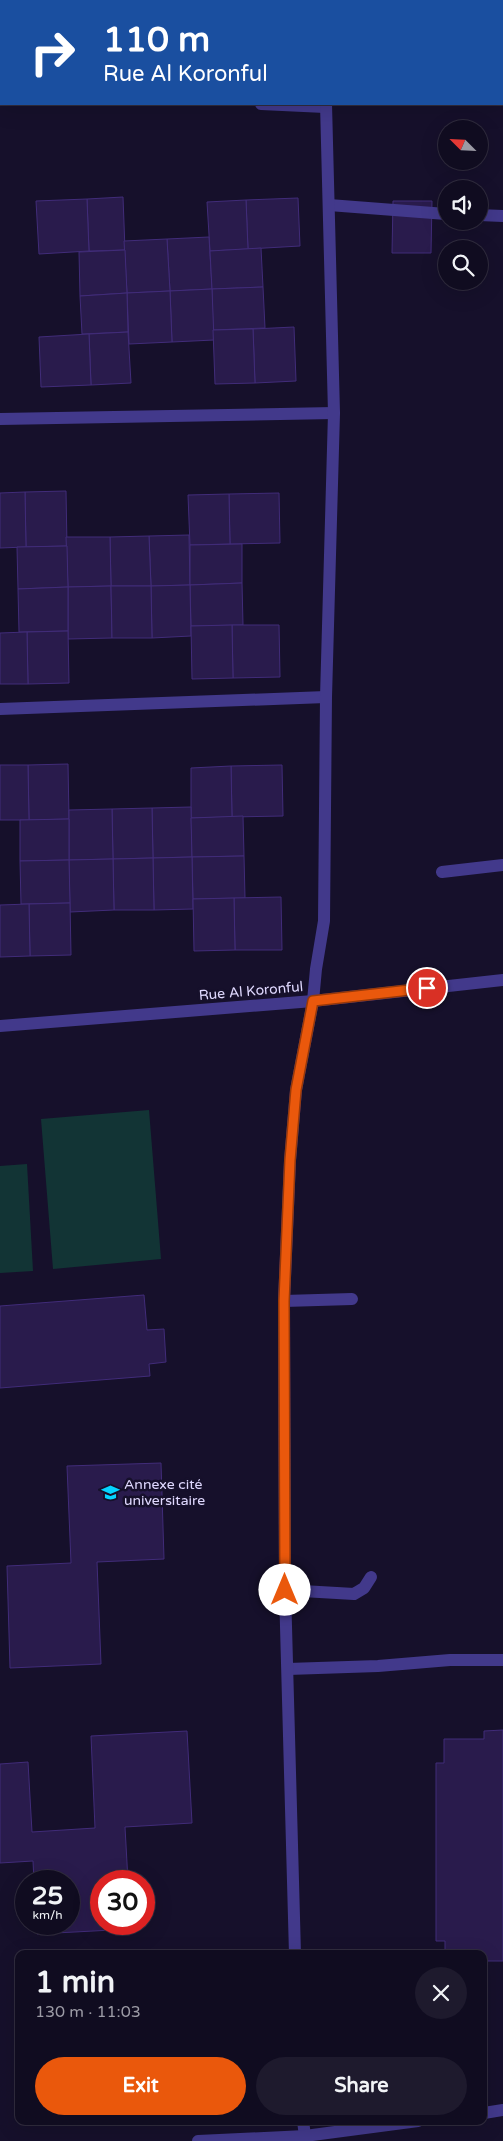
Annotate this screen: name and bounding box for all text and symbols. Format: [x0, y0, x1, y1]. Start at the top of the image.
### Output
text: 110 m [103, 19, 210, 61]
icon: right [20, 20, 85, 85]
text: Rue Al Koronful [103, 61, 268, 87]
north arrow [438, 120, 488, 170]
map controls [438, 120, 488, 290]
button: sound [438, 180, 488, 230]
button: search [438, 240, 488, 290]
pin [406, 967, 448, 1009]
icon: arrive [413, 974, 441, 1002]
street label: Rue Al Koronful [198, 978, 304, 1004]
place label: Annexe cité universitaire [124, 1476, 205, 1509]
school or university icon: Annexe cité universitaire [100, 1482, 120, 1502]
position arrow [258, 1563, 310, 1615]
speed limit sign: 30 [90, 1870, 155, 1935]
text: 25 [32, 1881, 63, 1911]
text: km/h [32, 1908, 63, 1922]
text: 1 min [35, 1964, 115, 2001]
button: close [415, 1967, 467, 2019]
text: 130 m · 11:03 [35, 2002, 141, 2022]
button: Exit [35, 2057, 246, 2115]
button: Share [256, 2057, 467, 2115]

